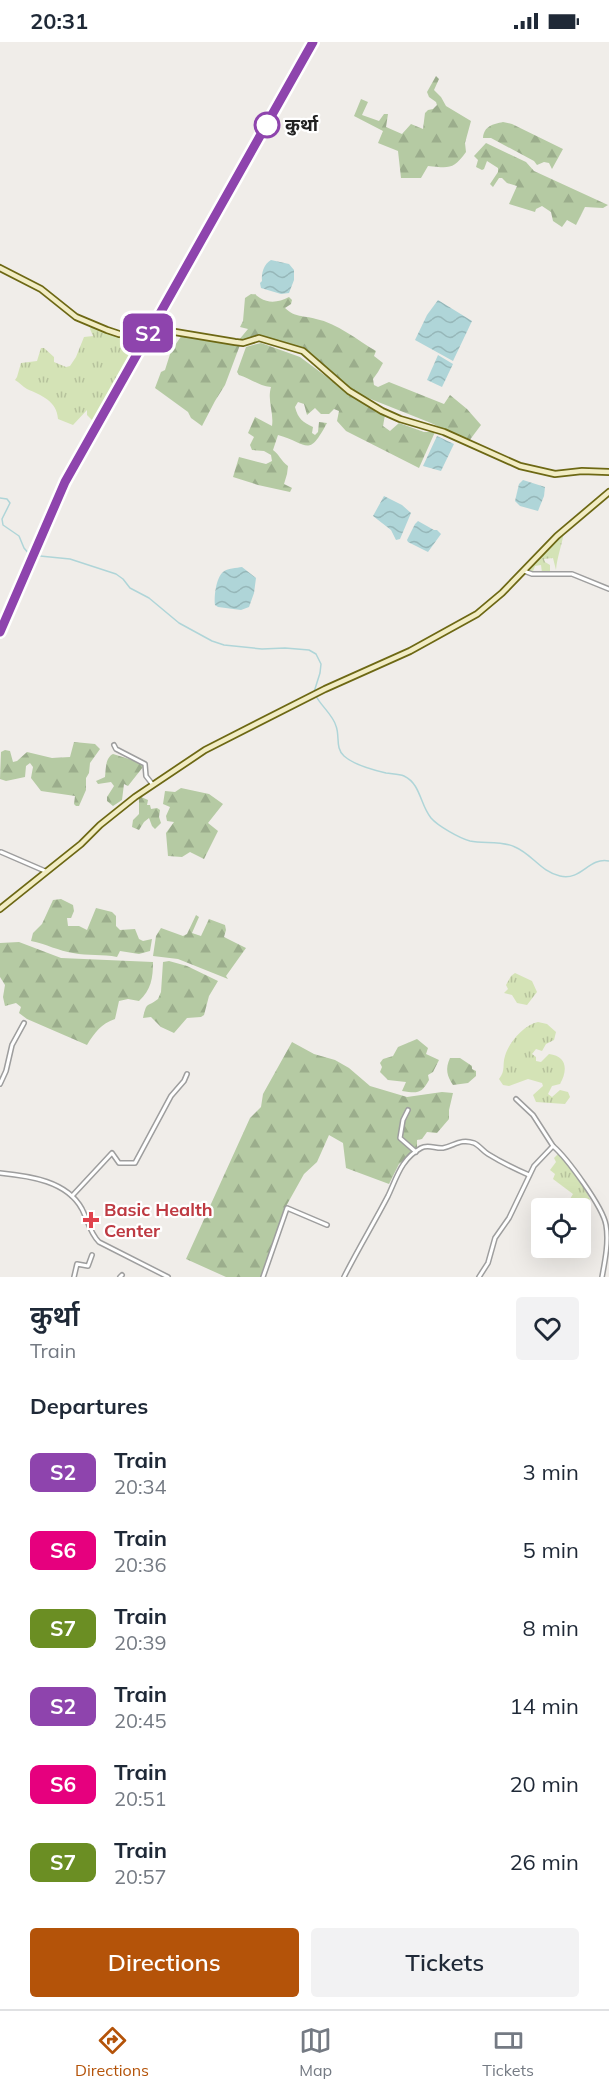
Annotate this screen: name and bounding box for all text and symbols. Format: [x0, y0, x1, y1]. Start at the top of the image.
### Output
text: 20:31 [30, 7, 88, 35]
marker: कुर्था [254, 112, 280, 138]
place label: कुर्था [285, 113, 319, 136]
line badge: S2 [121, 314, 175, 352]
text: S2 [135, 320, 161, 346]
place label: Basic Health Center [104, 1198, 213, 1242]
map controls [531, 1198, 591, 1258]
button: locate [531, 1198, 591, 1258]
marker: Basic Health Center [82, 1211, 100, 1229]
button: heart [516, 1297, 579, 1360]
text: कुर्था [30, 1298, 80, 1333]
text: Train [30, 1338, 76, 1363]
text: Departures [30, 1392, 148, 1420]
text: Train [114, 1446, 167, 1474]
text: 3 min [523, 1458, 579, 1486]
text: S2 [50, 1459, 76, 1485]
text: 20:34 [114, 1474, 167, 1499]
text: Train [114, 1524, 167, 1552]
text: 5 min [523, 1536, 579, 1564]
text: S6 [50, 1537, 76, 1563]
text: 20:36 [114, 1552, 167, 1577]
text: Train [114, 1602, 167, 1630]
text: 8 min [523, 1614, 579, 1642]
text: S7 [50, 1615, 76, 1641]
text: 20:39 [114, 1630, 167, 1655]
text: Train [114, 1680, 167, 1708]
text: 14 min [509, 1692, 579, 1720]
text: S2 [50, 1693, 76, 1719]
text: 20:45 [114, 1708, 167, 1733]
text: Train [114, 1758, 167, 1786]
text: 20 min [509, 1770, 579, 1798]
text: S6 [50, 1771, 76, 1797]
text: 20:51 [114, 1786, 167, 1811]
text: Train [114, 1836, 167, 1864]
text: 26 min [509, 1848, 579, 1876]
text: S7 [50, 1849, 76, 1875]
text: 20:57 [114, 1864, 167, 1889]
button: Directions [30, 1928, 299, 1997]
button: Tickets [311, 1928, 579, 1997]
tab: Directions [75, 2024, 149, 2080]
tab: Map [299, 2024, 332, 2080]
tab: Tickets [482, 2024, 534, 2080]

